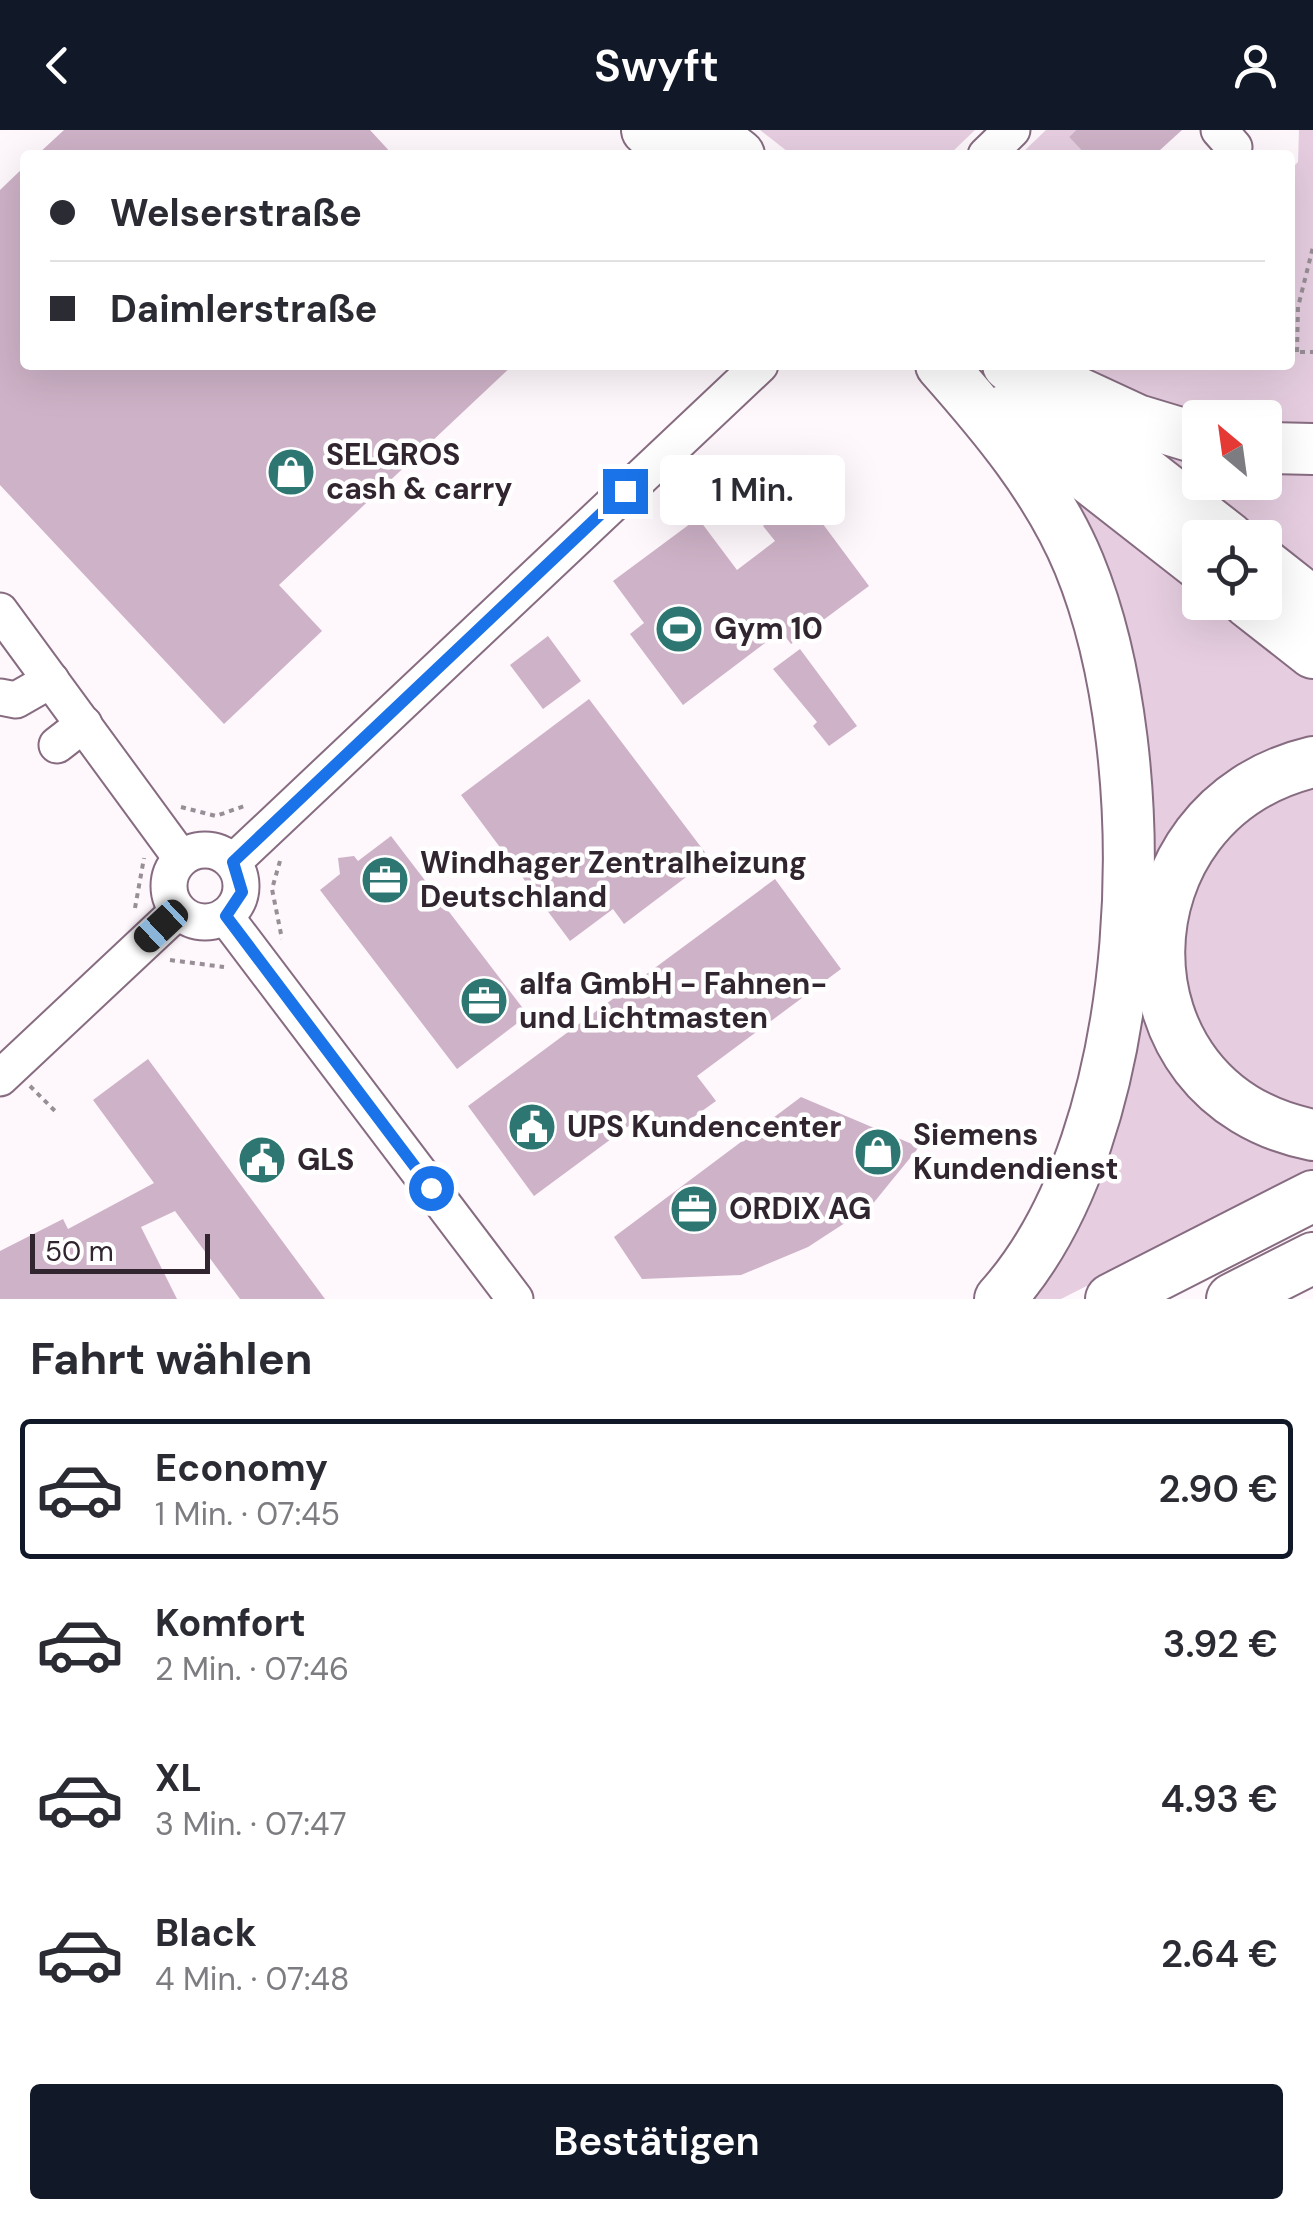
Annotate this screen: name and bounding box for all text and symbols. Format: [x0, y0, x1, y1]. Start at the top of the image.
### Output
text: Swyft [594, 36, 719, 95]
icon: back [30, 38, 85, 93]
icon: person [1228, 38, 1283, 93]
text: Welserstraße [110, 188, 362, 238]
text: Daimlerstraße [110, 284, 378, 334]
north arrow [1182, 400, 1282, 500]
map controls [1182, 400, 1282, 620]
place label: SELGROS cash & carry [326, 435, 512, 508]
shop icon: SELGROS cash & carry [265, 446, 317, 498]
callout: 1 Min. [660, 456, 845, 526]
route end [603, 469, 648, 514]
text: 1 Min. [711, 469, 794, 511]
button: locate [1182, 520, 1282, 620]
sports icon: Gym 10 [653, 603, 705, 655]
place label: Gym 10 [714, 609, 823, 648]
place label: Windhager Zentralheizung Deutschland [420, 843, 807, 916]
office icon: Windhager Zentralheizung Deutschland [359, 854, 411, 906]
car [129, 895, 193, 957]
place label: alfa GmbH - Fahnen- und Lichtmasten [519, 964, 828, 1037]
office icon: alfa GmbH - Fahnen- und Lichtmasten [458, 975, 510, 1027]
public building icon: UPS Kundencenter [506, 1101, 558, 1153]
place label: UPS Kundencenter [567, 1107, 841, 1146]
place label: Siemens Kundendienst [913, 1115, 1119, 1188]
shop icon: Siemens Kundendienst [852, 1126, 904, 1178]
public building icon: GLS [236, 1134, 288, 1186]
place label: GLS [297, 1140, 354, 1179]
route start [409, 1166, 454, 1211]
office icon: ORDIX AG [668, 1183, 720, 1235]
place label: ORDIX AG [729, 1189, 871, 1228]
scale bar [30, 1229, 210, 1274]
text: 50 m [45, 1233, 114, 1270]
text: Fahrt wählen [30, 1329, 312, 1388]
text: Economy [155, 1443, 328, 1493]
icon: car [35, 1444, 125, 1534]
text: 2.90 € [1159, 1464, 1278, 1514]
text: 1 Min. · 07:45 [155, 1493, 340, 1535]
text: Komfort [155, 1598, 306, 1648]
icon: car [35, 1599, 125, 1689]
text: 3.92 € [1163, 1619, 1278, 1669]
text: 2 Min. · 07:46 [155, 1648, 349, 1690]
text: XL [155, 1753, 202, 1803]
icon: car [35, 1754, 125, 1844]
text: 4.93 € [1160, 1774, 1278, 1824]
text: 3 Min. · 07:47 [155, 1803, 347, 1845]
text: Black [155, 1908, 257, 1958]
icon: car [35, 1909, 125, 1999]
text: 2.64 € [1161, 1929, 1278, 1979]
text: 4 Min. · 07:48 [155, 1958, 349, 2000]
button: Bestätigen [30, 2084, 1283, 2199]

